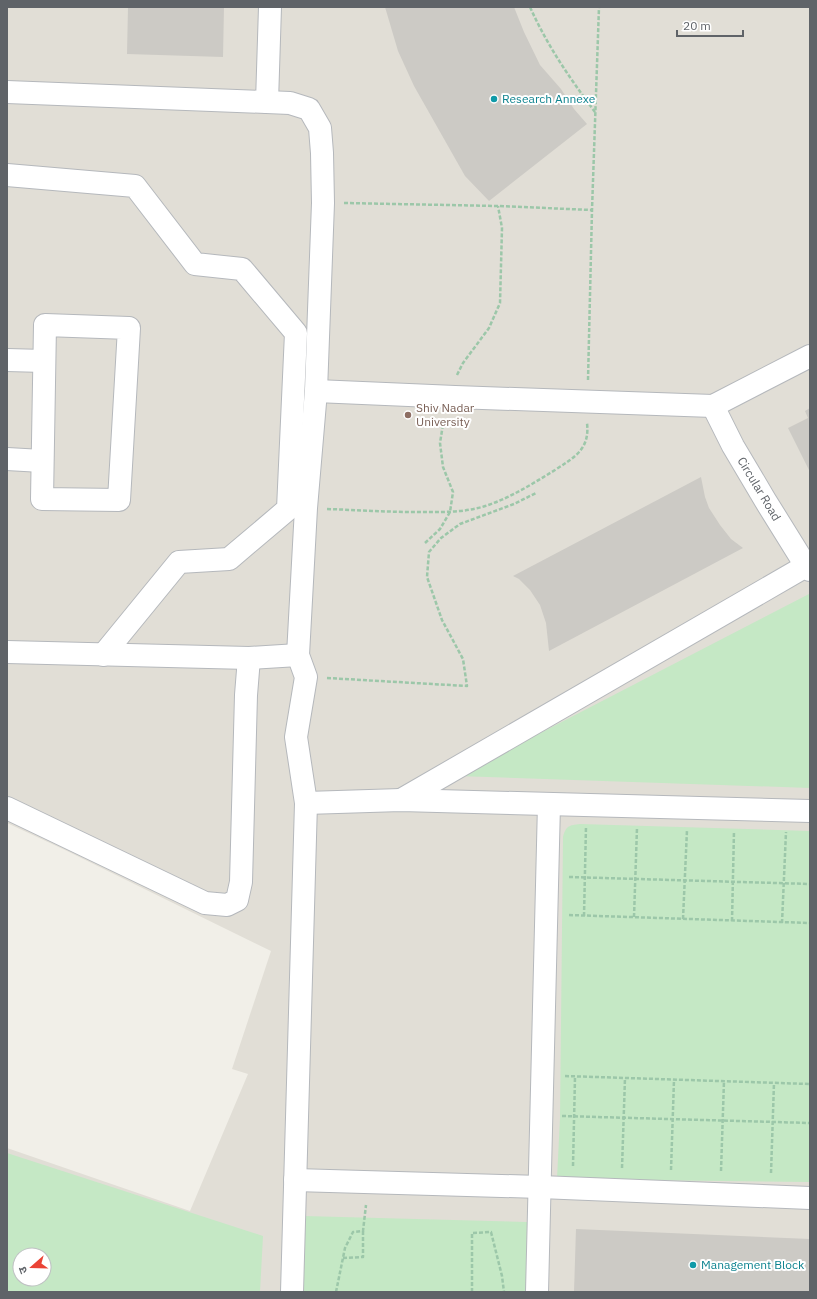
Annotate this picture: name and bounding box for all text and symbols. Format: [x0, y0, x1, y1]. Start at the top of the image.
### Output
scale bar [677, 12, 743, 38]
text: 20 m [683, 18, 711, 33]
place label: Research Annexe [502, 91, 596, 106]
marker: Research Annexe [489, 94, 499, 104]
place label: Shiv Nadar University [416, 400, 475, 429]
marker: Shiv Nadar University [403, 410, 413, 420]
street label: Circular Road [734, 454, 784, 524]
north arrow [12, 1247, 52, 1287]
place label: Management Block [701, 1257, 805, 1272]
marker: Management Block [688, 1260, 698, 1270]
text: उ [15, 1264, 30, 1276]

